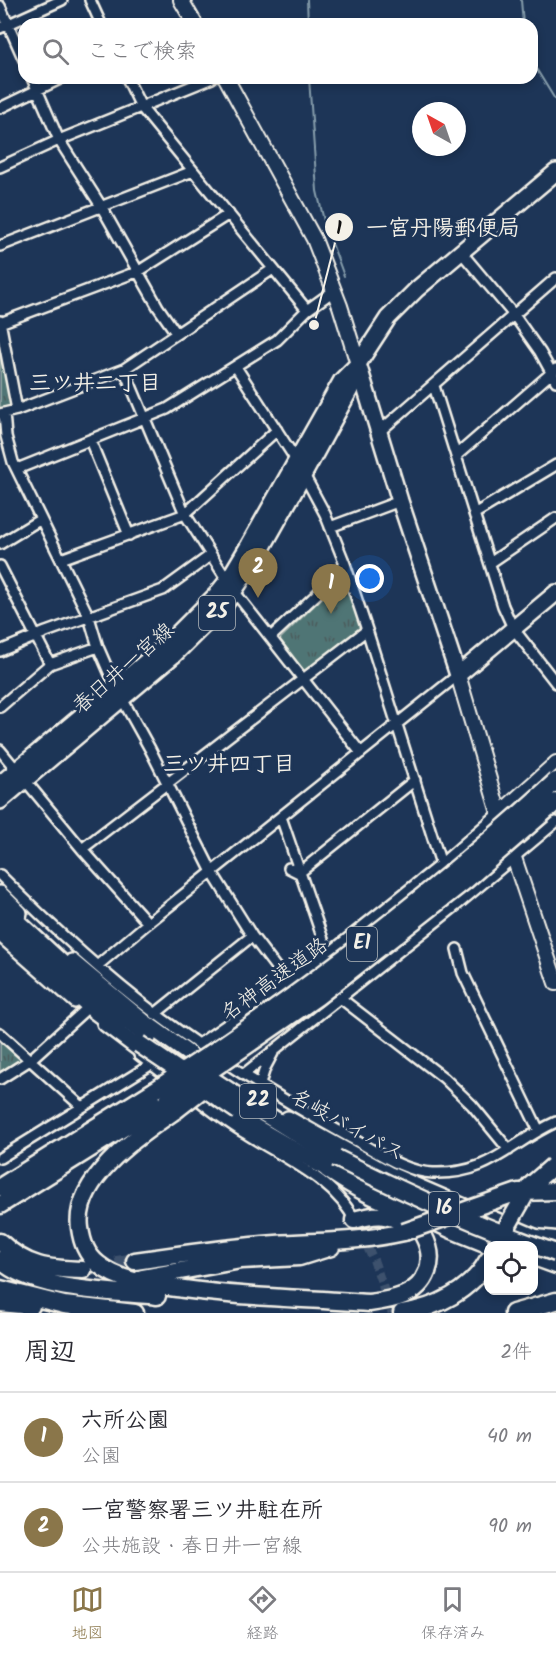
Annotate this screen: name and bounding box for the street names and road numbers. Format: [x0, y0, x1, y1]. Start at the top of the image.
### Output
road number: 25 [199, 596, 235, 630]
street label: 春日井一宮線 [66, 615, 182, 723]
road number: E1 [347, 927, 377, 961]
street label: 名神高速道路 [214, 930, 336, 1030]
street label: 名岐バイパス [284, 1081, 410, 1171]
road number: 22 [240, 1084, 276, 1118]
road number: 16 [429, 1192, 459, 1226]

